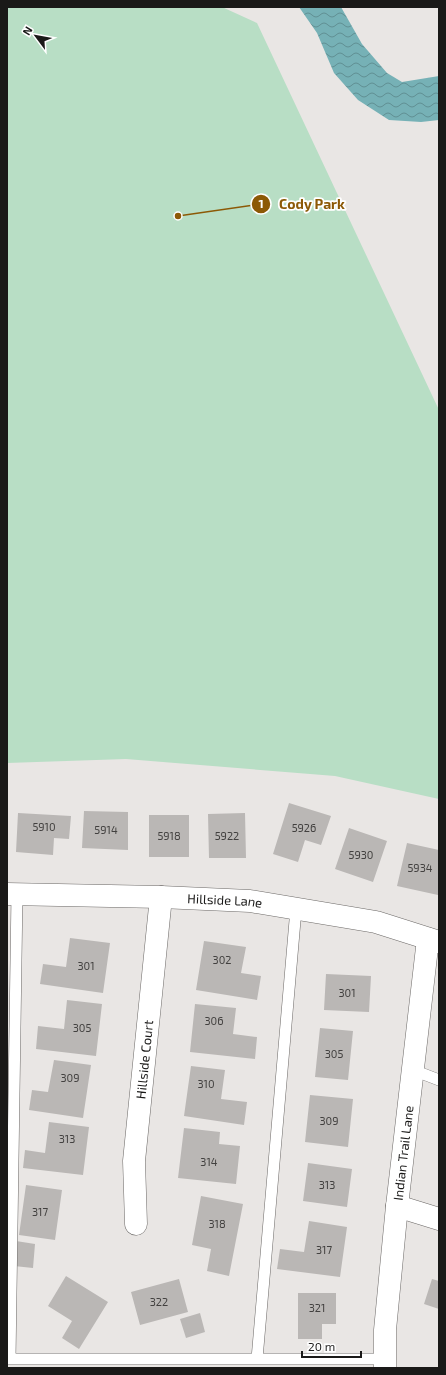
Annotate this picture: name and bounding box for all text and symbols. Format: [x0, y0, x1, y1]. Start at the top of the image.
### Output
north arrow [16, 16, 56, 56]
text: N [19, 24, 35, 37]
callout: Cody Park [251, 191, 354, 217]
text: Cody Park [279, 195, 345, 212]
text: 1 [258, 196, 264, 210]
house number: 5910 [32, 820, 56, 833]
house number: 5926 [292, 821, 316, 834]
house number: 5914 [94, 823, 118, 836]
house number: 5918 [157, 829, 181, 842]
house number: 5922 [215, 829, 239, 842]
house number: 5930 [349, 848, 373, 861]
house number: 5934 [407, 861, 433, 874]
street label: Hillside Lane [187, 890, 264, 911]
house number: 302 [213, 953, 231, 966]
house number: 301 [77, 959, 95, 972]
house number: 301 [338, 986, 356, 999]
house number: 306 [204, 1014, 224, 1027]
street label: Hillside Court [132, 1019, 156, 1100]
house number: 305 [73, 1021, 91, 1034]
house number: 305 [325, 1047, 343, 1060]
house number: 309 [60, 1071, 80, 1084]
house number: 310 [197, 1077, 215, 1090]
street label: Indian Trail Lane [390, 1104, 417, 1201]
house number: 309 [319, 1114, 339, 1127]
house number: 313 [59, 1132, 75, 1145]
house number: 314 [200, 1155, 218, 1168]
house number: 313 [319, 1178, 335, 1191]
house number: 317 [32, 1205, 48, 1218]
house number: 318 [208, 1217, 226, 1230]
house number: 317 [316, 1243, 332, 1256]
house number: 322 [150, 1295, 168, 1308]
house number: 321 [309, 1301, 325, 1314]
scale bar [302, 1333, 361, 1359]
text: 20 m [308, 1339, 335, 1353]

